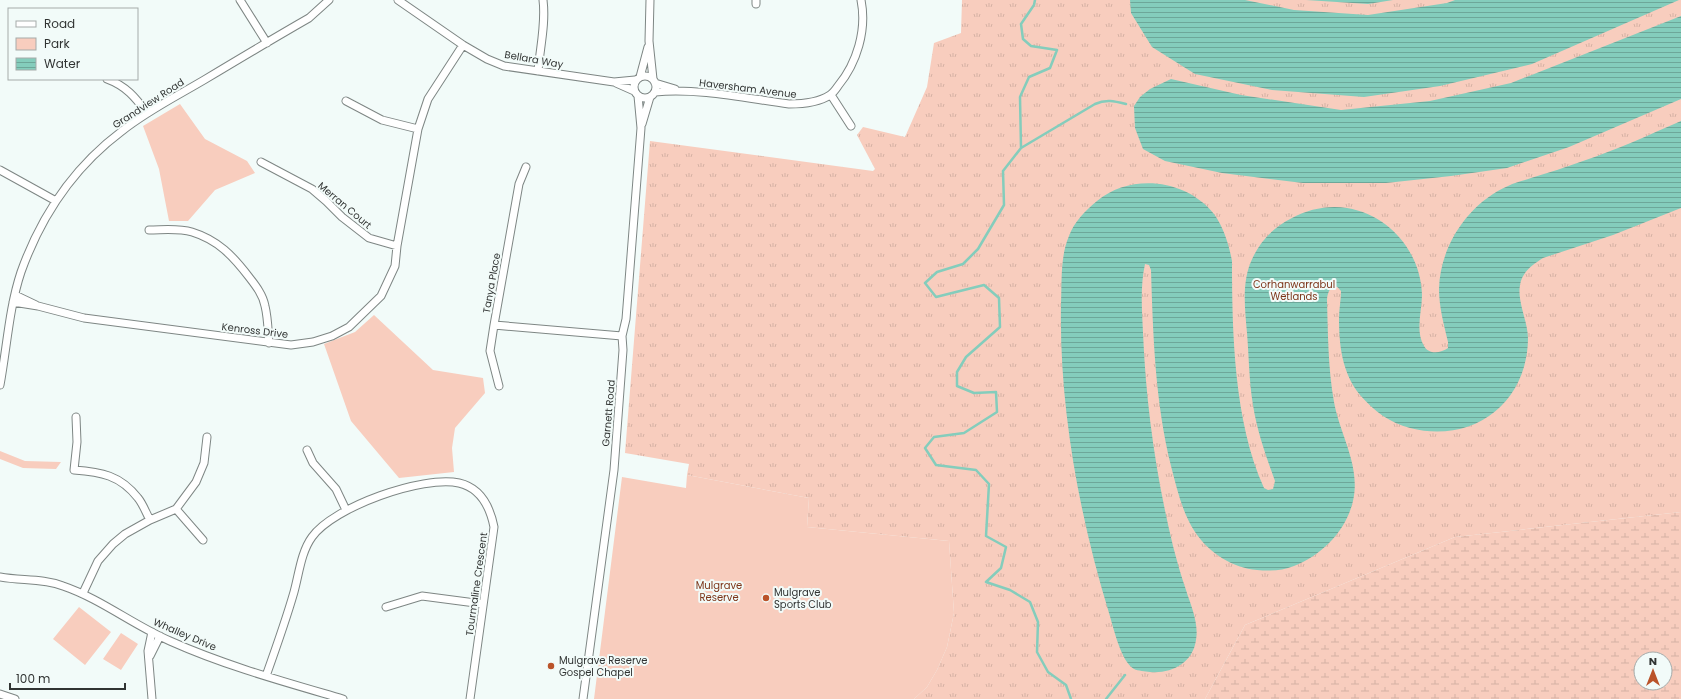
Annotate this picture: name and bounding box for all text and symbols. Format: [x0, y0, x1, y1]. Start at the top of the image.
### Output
legend [8, 8, 138, 80]
text: Road [44, 15, 75, 32]
text: Park [44, 35, 71, 52]
street label: Bellara Way [503, 47, 565, 72]
text: Water [44, 55, 81, 72]
street label: Grandview Road [110, 75, 187, 132]
street label: Haversham Avenue [698, 75, 798, 102]
street label: Merran Court [315, 178, 375, 233]
street label: Tanya Place [479, 252, 504, 314]
park label: Corhanwarrabul Wetlands [1253, 277, 1335, 304]
street label: Kenross Drive [221, 319, 289, 342]
street label: Garnett Road [598, 379, 619, 447]
street label: Tourmaline Crescent [462, 531, 491, 637]
park label: Mulgrave Reserve [696, 578, 742, 605]
place label: Mulgrave Sports Club [774, 585, 832, 612]
marker: Mulgrave Sports Club [761, 593, 771, 603]
street label: Whalley Drive [151, 614, 219, 655]
north arrow [1633, 651, 1673, 691]
place label: Mulgrave Reserve Gospel Chapel [559, 653, 647, 680]
text: N [1649, 653, 1657, 669]
marker: Mulgrave Reserve Gospel Chapel [546, 661, 556, 671]
scale bar [10, 665, 125, 691]
text: 100 m [16, 670, 50, 687]

